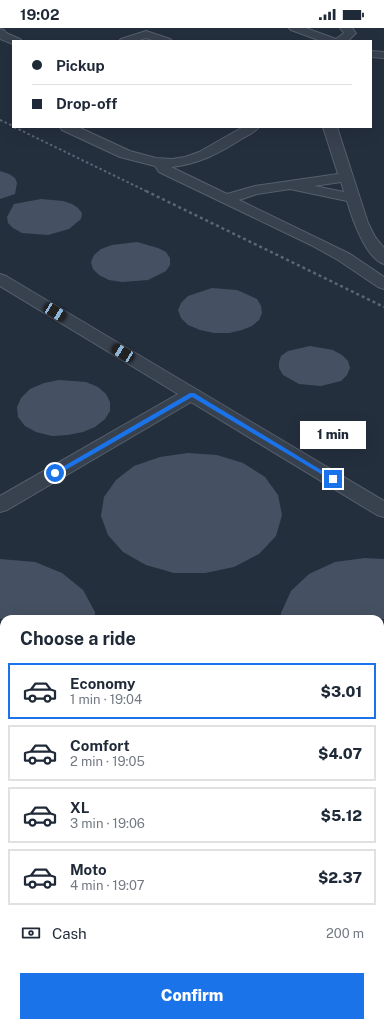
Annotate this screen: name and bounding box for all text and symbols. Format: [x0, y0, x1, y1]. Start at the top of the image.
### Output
text: 19:02 [20, 6, 60, 23]
text: Pickup [56, 57, 105, 74]
text: Drop-off [56, 95, 117, 112]
car [42, 301, 68, 323]
car [110, 342, 136, 364]
callout: 1 min [300, 421, 366, 449]
text: 1 min [317, 427, 349, 442]
route start [46, 464, 64, 482]
route end [324, 470, 342, 488]
text: Choose a ride [20, 628, 136, 649]
icon: car [22, 673, 58, 709]
text: Economy [70, 675, 135, 692]
text: $3.01 [321, 683, 362, 700]
text: 1 min · 19:04 [70, 692, 142, 707]
icon: car [22, 735, 58, 771]
text: Comfort [70, 737, 130, 754]
text: $4.07 [318, 745, 362, 762]
text: 2 min · 19:05 [70, 754, 145, 769]
icon: car [22, 797, 58, 833]
text: XL [70, 799, 89, 816]
text: $5.12 [321, 807, 362, 824]
text: 3 min · 19:06 [70, 816, 145, 831]
icon: car [22, 859, 58, 895]
text: Moto [70, 861, 107, 878]
text: $2.37 [318, 869, 362, 886]
text: 4 min · 19:07 [70, 878, 144, 893]
icon: cash [20, 922, 42, 944]
text: Cash [52, 925, 87, 942]
text: 200 m [326, 926, 364, 941]
button: Confirm [20, 973, 364, 1019]

